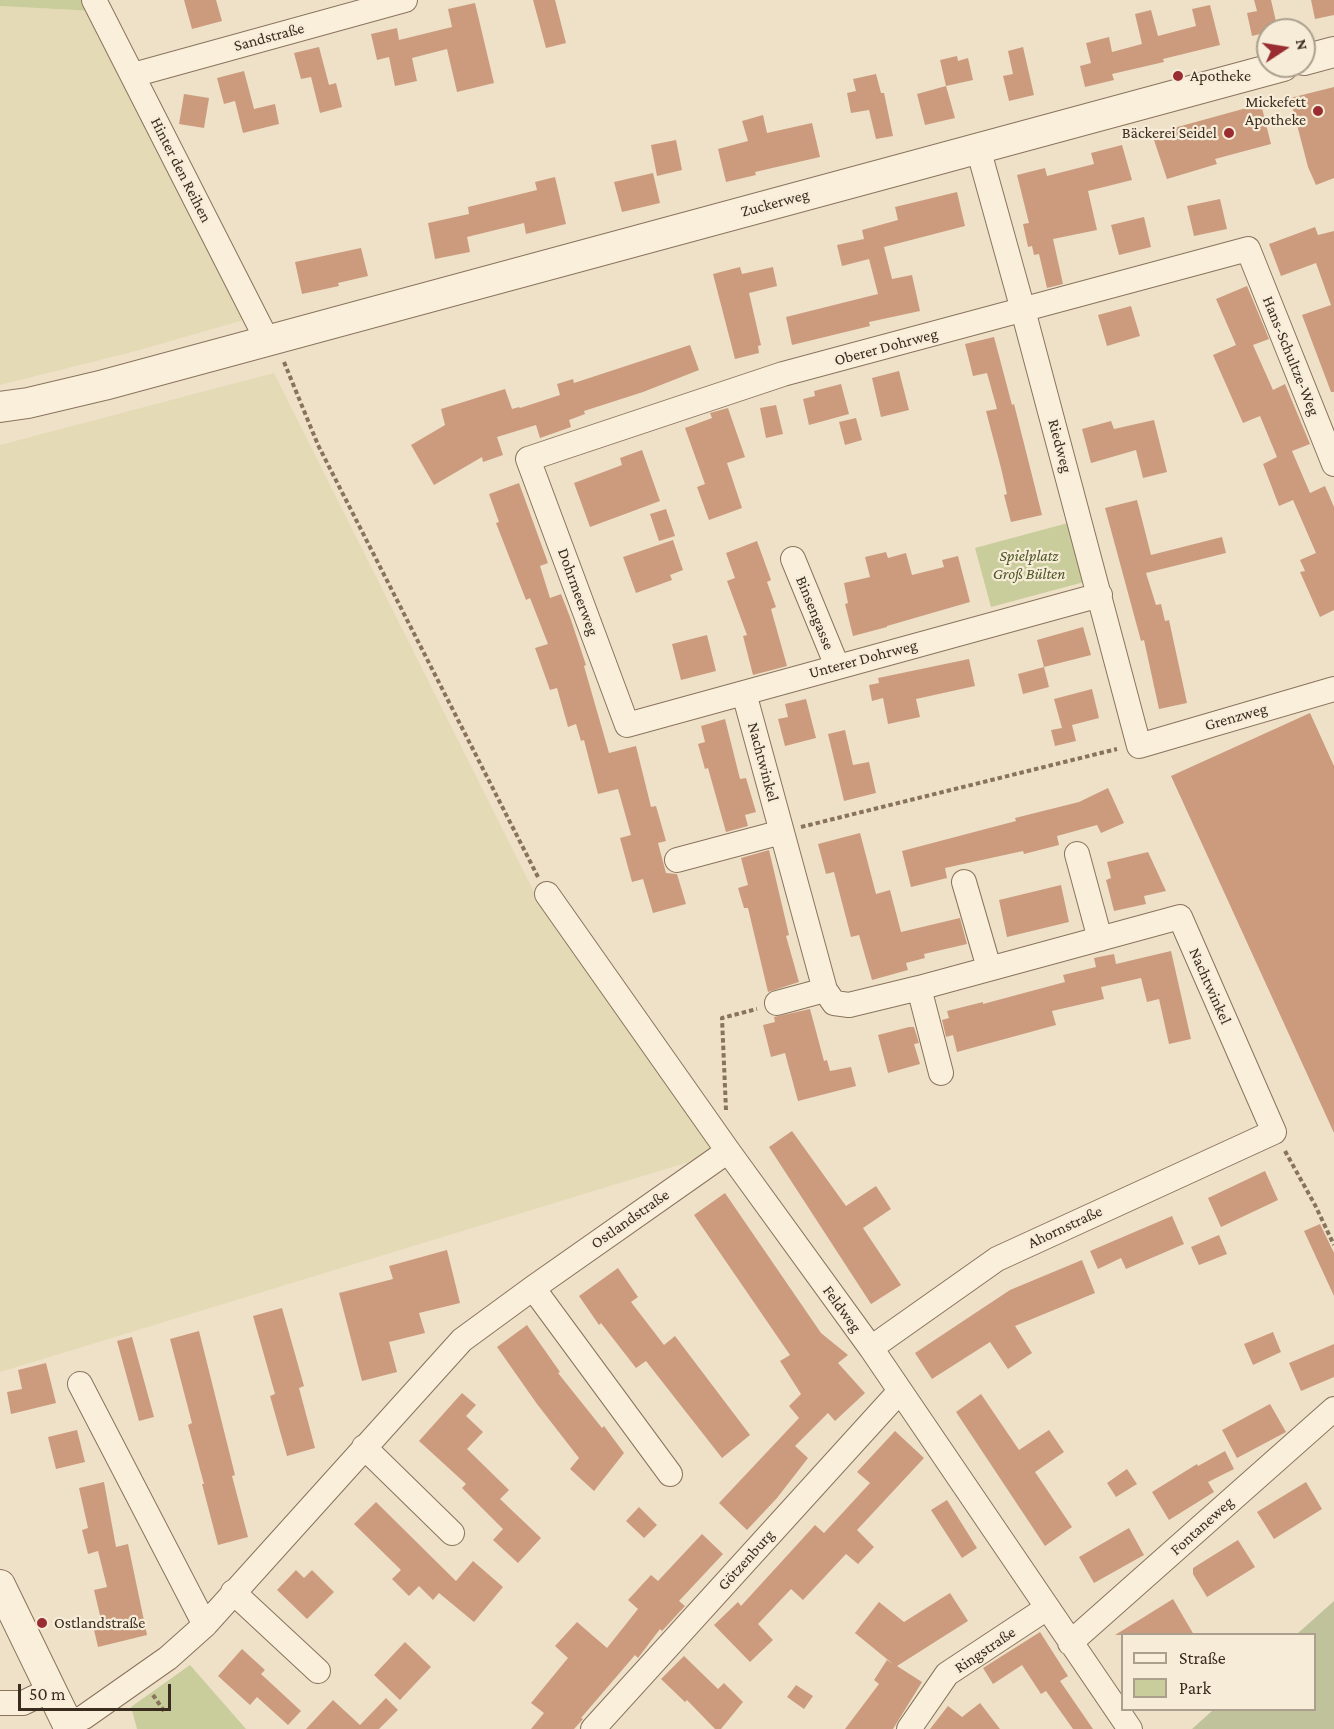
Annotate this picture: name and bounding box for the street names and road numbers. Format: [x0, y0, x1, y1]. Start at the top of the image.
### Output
street label: Sandstraße [232, 18, 306, 56]
street label: Hinter den Reihen [146, 114, 216, 226]
street label: Zuckerweg [739, 185, 811, 221]
street label: Hans-Schultze-Weg [1258, 293, 1324, 419]
street label: Oberer Dohrweg [832, 324, 940, 370]
street label: Riedweg [1044, 417, 1076, 475]
street label: Dohrmeerweg [553, 546, 603, 638]
street label: Binsengasse [791, 573, 839, 653]
street label: Unterer Dohrweg [807, 635, 919, 683]
street label: Grenzweg [1203, 699, 1269, 735]
street label: Nachtwinkel [743, 720, 783, 804]
street label: Nachtwinkel [1185, 945, 1235, 1027]
street label: Ostlandstraße [587, 1185, 673, 1253]
street label: Ahornstraße [1025, 1201, 1105, 1253]
street label: Feldweg [818, 1282, 866, 1336]
street label: Fontaneweg [1166, 1493, 1238, 1559]
street label: Götzenburg [714, 1526, 778, 1594]
street label: Ringstraße [951, 1623, 1019, 1677]

